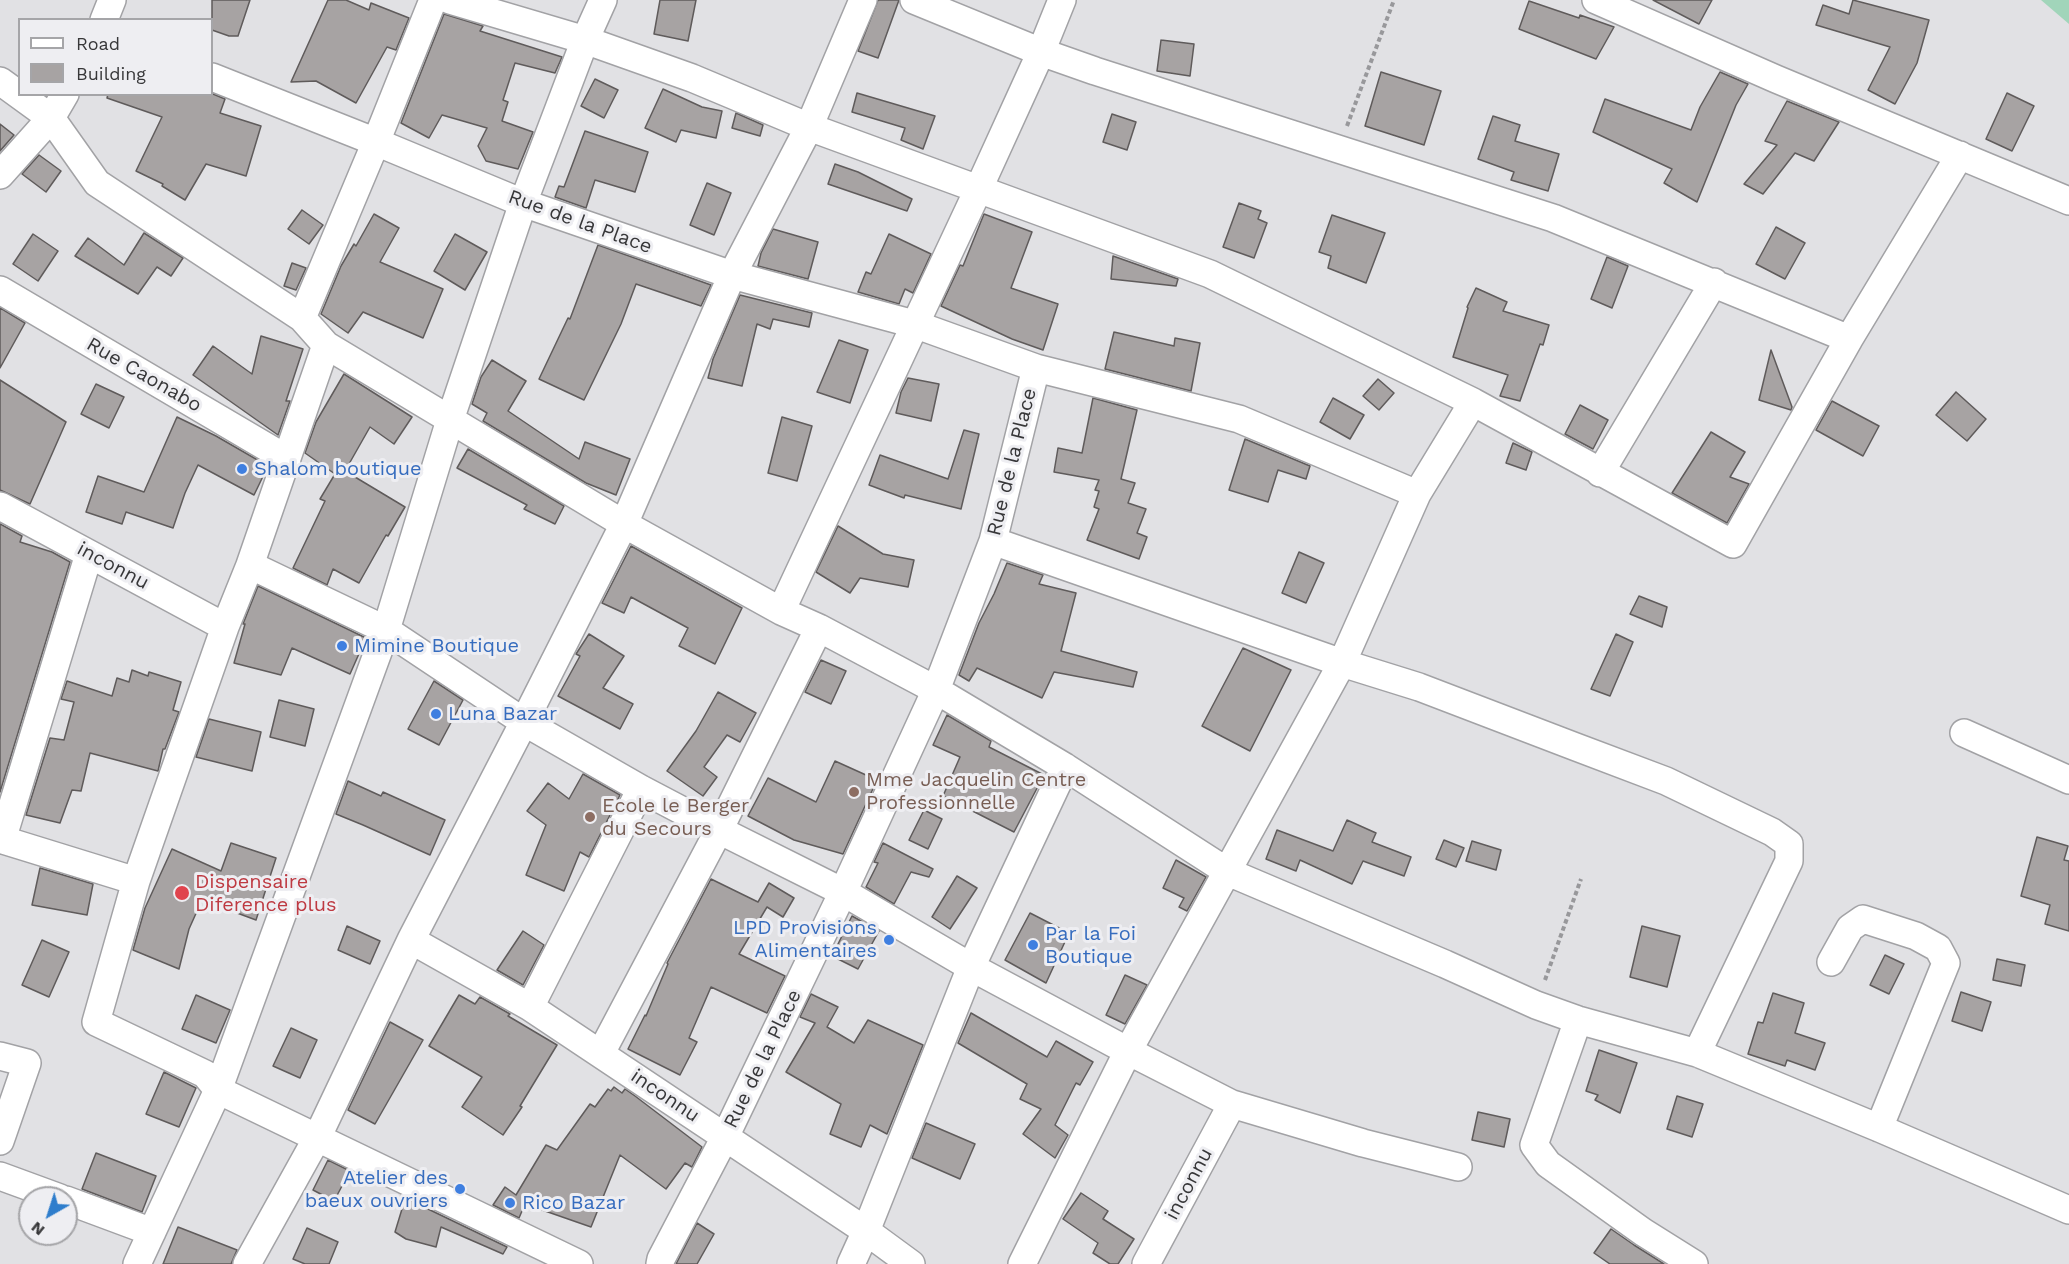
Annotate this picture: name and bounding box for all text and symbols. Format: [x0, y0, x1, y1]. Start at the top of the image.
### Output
legend [18, 18, 213, 96]
text: Road [76, 33, 120, 54]
text: Building [76, 63, 146, 84]
street label: Rue de la Place [505, 185, 655, 259]
street label: Rue Caonabo [82, 332, 206, 418]
street label: Rue de la Place [982, 386, 1042, 538]
place label: Shalom boutique [254, 457, 422, 481]
marker: Shalom boutique [235, 462, 249, 476]
street label: inconnu [73, 537, 153, 595]
place label: Mimine Boutique [354, 634, 519, 658]
marker: Mimine Boutique [335, 639, 349, 653]
place label: Luna Bazar [448, 702, 557, 726]
marker: Luna Bazar [429, 707, 443, 721]
place label: Mme Jacquelin Centre Professionnelle [866, 768, 1086, 815]
marker: Mme Jacquelin Centre Professionnelle [847, 785, 861, 799]
place label: Ecole le Berger du Secours [602, 794, 749, 841]
marker: Ecole le Berger du Secours [583, 810, 597, 824]
place label: Dispensaire Diference plus [195, 870, 337, 917]
marker: Dispensaire Diference plus [173, 884, 191, 902]
place label: LPD Provisions Alimentaires [733, 916, 877, 963]
place label: Par la Foi Boutique [1045, 922, 1136, 969]
marker: LPD Provisions Alimentaires [882, 933, 896, 947]
marker: Par la Foi Boutique [1026, 938, 1040, 952]
street label: Rue de la Place [719, 986, 807, 1132]
street label: inconnu [626, 1064, 704, 1128]
street label: inconnu [1160, 1144, 1218, 1224]
place label: Atelier des baeux ouvriers [305, 1166, 448, 1213]
marker: Atelier des baeux ouvriers [453, 1182, 467, 1196]
north arrow [18, 1186, 78, 1246]
place label: Rico Bazar [522, 1191, 625, 1215]
marker: Rico Bazar [503, 1196, 517, 1210]
text: N [27, 1218, 48, 1240]

